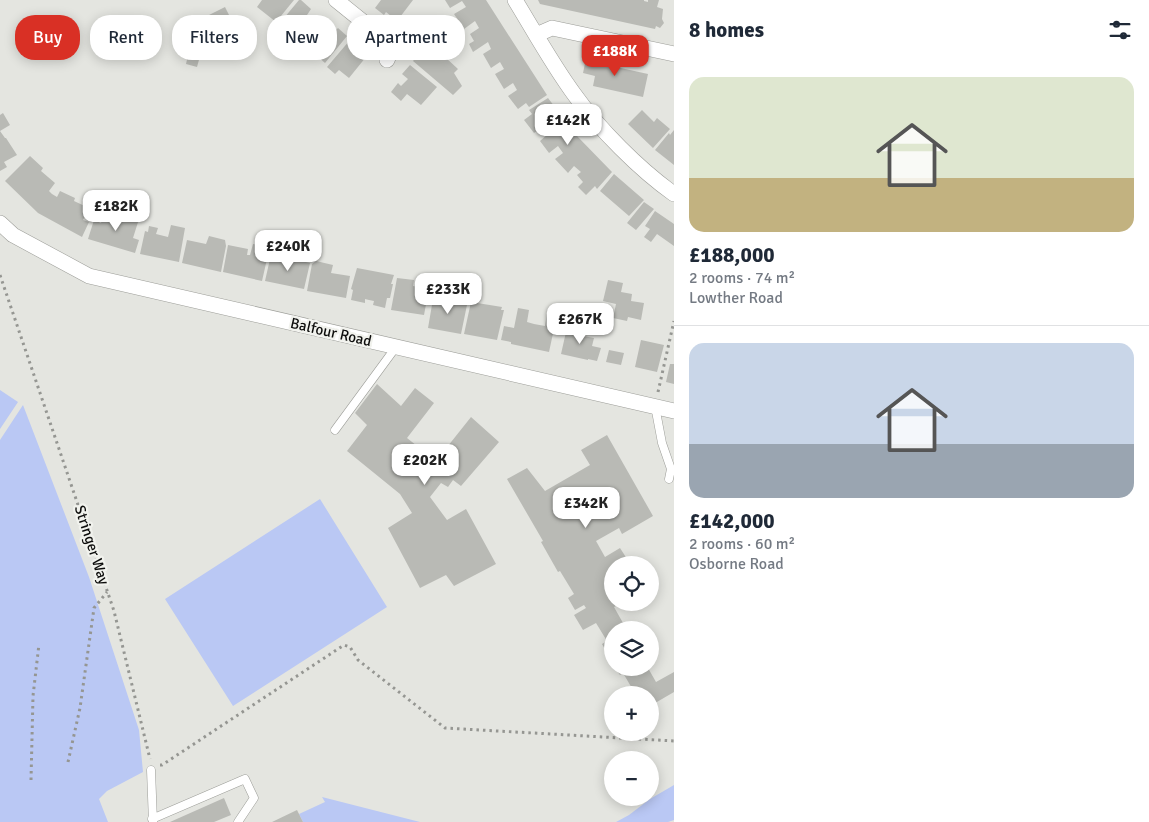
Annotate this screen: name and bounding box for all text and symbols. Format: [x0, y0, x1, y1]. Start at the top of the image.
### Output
chip: Buy [15, 15, 80, 60]
chip: Rent [90, 15, 162, 60]
chip: Filters [172, 15, 257, 60]
chip: New [267, 15, 337, 60]
chip: Apartment [347, 15, 465, 60]
icon: filters [1106, 16, 1134, 44]
text: 8 homes [689, 17, 764, 43]
pin: £188K [580, 34, 650, 77]
text: £188K [593, 41, 637, 61]
pin: £142K [533, 104, 603, 146]
text: £142K [546, 110, 590, 130]
icon: home [867, 110, 957, 200]
pin: £182K [81, 190, 151, 232]
text: £182K [94, 196, 138, 216]
pin: £240K [253, 230, 323, 272]
text: £240K [266, 236, 310, 256]
text: £188,000 [689, 242, 775, 268]
text: 2 rooms · 74 m² [689, 268, 795, 288]
pin: £233K [413, 272, 483, 315]
text: £233K [426, 279, 470, 299]
text: Lowther Road [689, 288, 783, 308]
pin: £267K [545, 302, 615, 345]
text: £267K [558, 309, 602, 329]
street label: Balfour Road [289, 314, 373, 350]
icon: home [867, 375, 957, 465]
pin: £202K [390, 444, 460, 486]
text: £202K [403, 450, 447, 470]
pin: £342K [551, 486, 621, 529]
text: £342K [564, 493, 608, 513]
street label: Stringer Way [71, 503, 113, 587]
text: £142,000 [689, 508, 775, 534]
text: 2 rooms · 60 m² [689, 534, 795, 554]
text: Osborne Road [689, 554, 784, 574]
map controls [604, 556, 659, 806]
button: locate [604, 556, 659, 611]
button: layers [604, 621, 659, 676]
button: + [604, 686, 659, 741]
button: − [604, 751, 659, 806]

